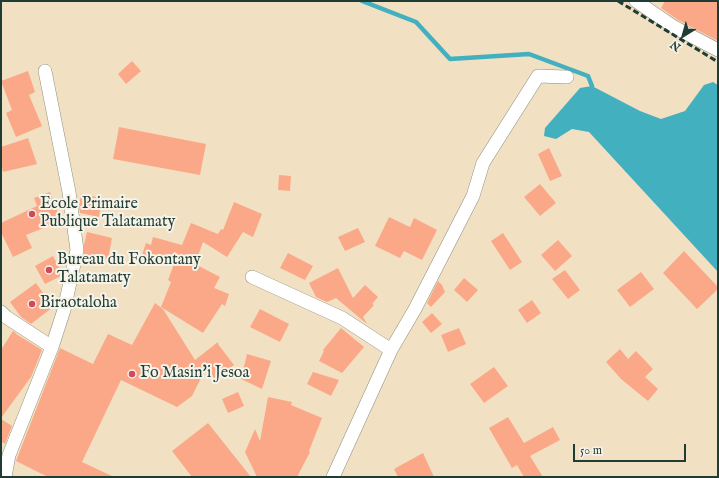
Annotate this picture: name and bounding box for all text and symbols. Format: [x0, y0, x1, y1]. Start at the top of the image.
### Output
north arrow [663, 16, 703, 56]
text: N [668, 37, 684, 54]
place label: Ecole Primaire Publique Talatamaty [40, 195, 175, 233]
marker: Ecole Primaire Publique Talatamaty [27, 209, 37, 219]
place label: Bureau du Fokontany Talatamaty [57, 251, 201, 289]
marker: Bureau du Fokontany Talatamaty [44, 265, 54, 275]
place label: Biraotaloha [40, 294, 117, 314]
marker: Biraotaloha [27, 299, 37, 309]
place label: Fo Masin'i Jesoa [140, 364, 249, 384]
marker: Fo Masin'i Jesoa [127, 369, 137, 379]
scale bar [575, 436, 688, 462]
text: 50 m [580, 443, 602, 458]

